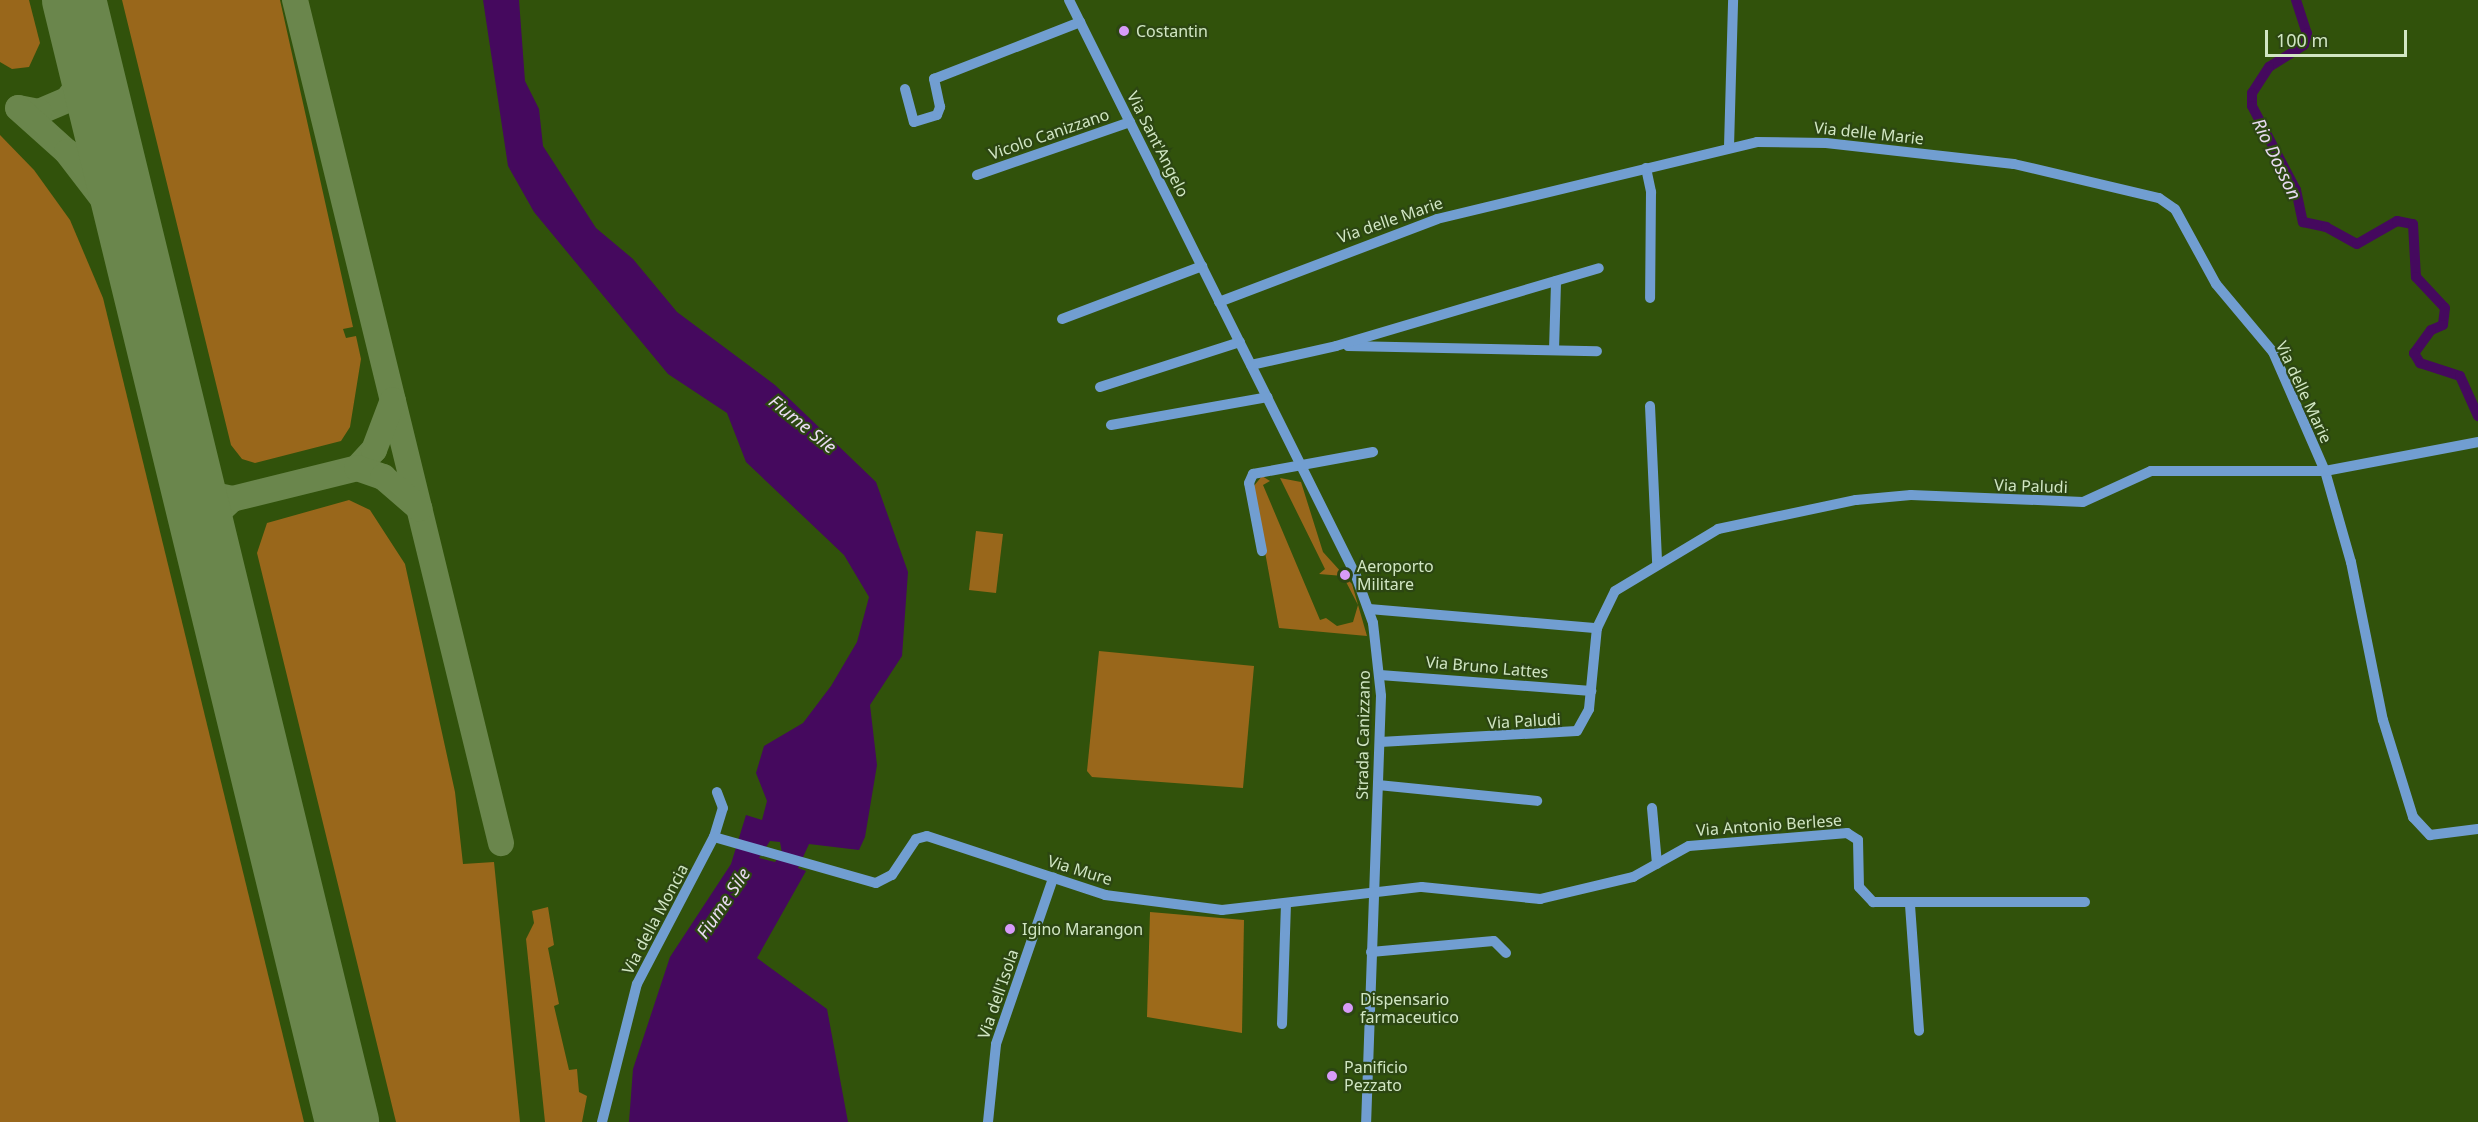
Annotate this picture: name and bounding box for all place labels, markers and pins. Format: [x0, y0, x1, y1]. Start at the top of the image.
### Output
place label: Costantin [1136, 21, 1208, 41]
marker: Costantin [1117, 24, 1131, 38]
place label: Aeroporto Militare [1357, 556, 1434, 594]
marker: Aeroporto Militare [1338, 568, 1352, 582]
place label: Igino Marangon [1022, 919, 1143, 939]
marker: Igino Marangon [1003, 922, 1017, 936]
place label: Dispensario farmaceutico [1360, 989, 1459, 1027]
marker: Dispensario farmaceutico [1341, 1001, 1355, 1015]
place label: Panificio Pezzato [1344, 1057, 1408, 1095]
marker: Panificio Pezzato [1325, 1069, 1339, 1083]

